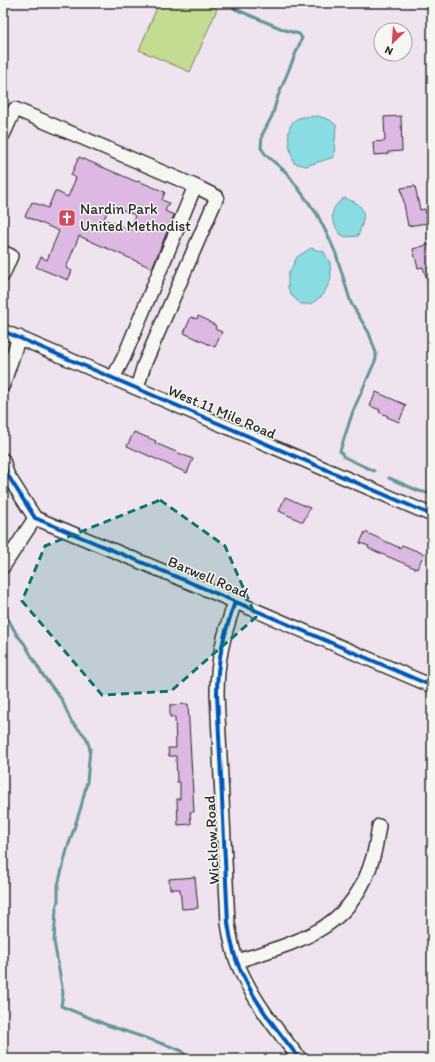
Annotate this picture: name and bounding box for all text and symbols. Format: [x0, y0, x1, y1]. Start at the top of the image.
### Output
north arrow [373, 22, 413, 62]
text: N [383, 43, 395, 58]
place label: Nardin Park United Methodist [80, 200, 191, 235]
church icon: Nardin Park United Methodist [57, 208, 77, 228]
street label: West 11 Mile Road [165, 381, 279, 443]
street label: Barwell Road [165, 552, 251, 602]
street label: Wicklow Road [201, 795, 223, 885]

